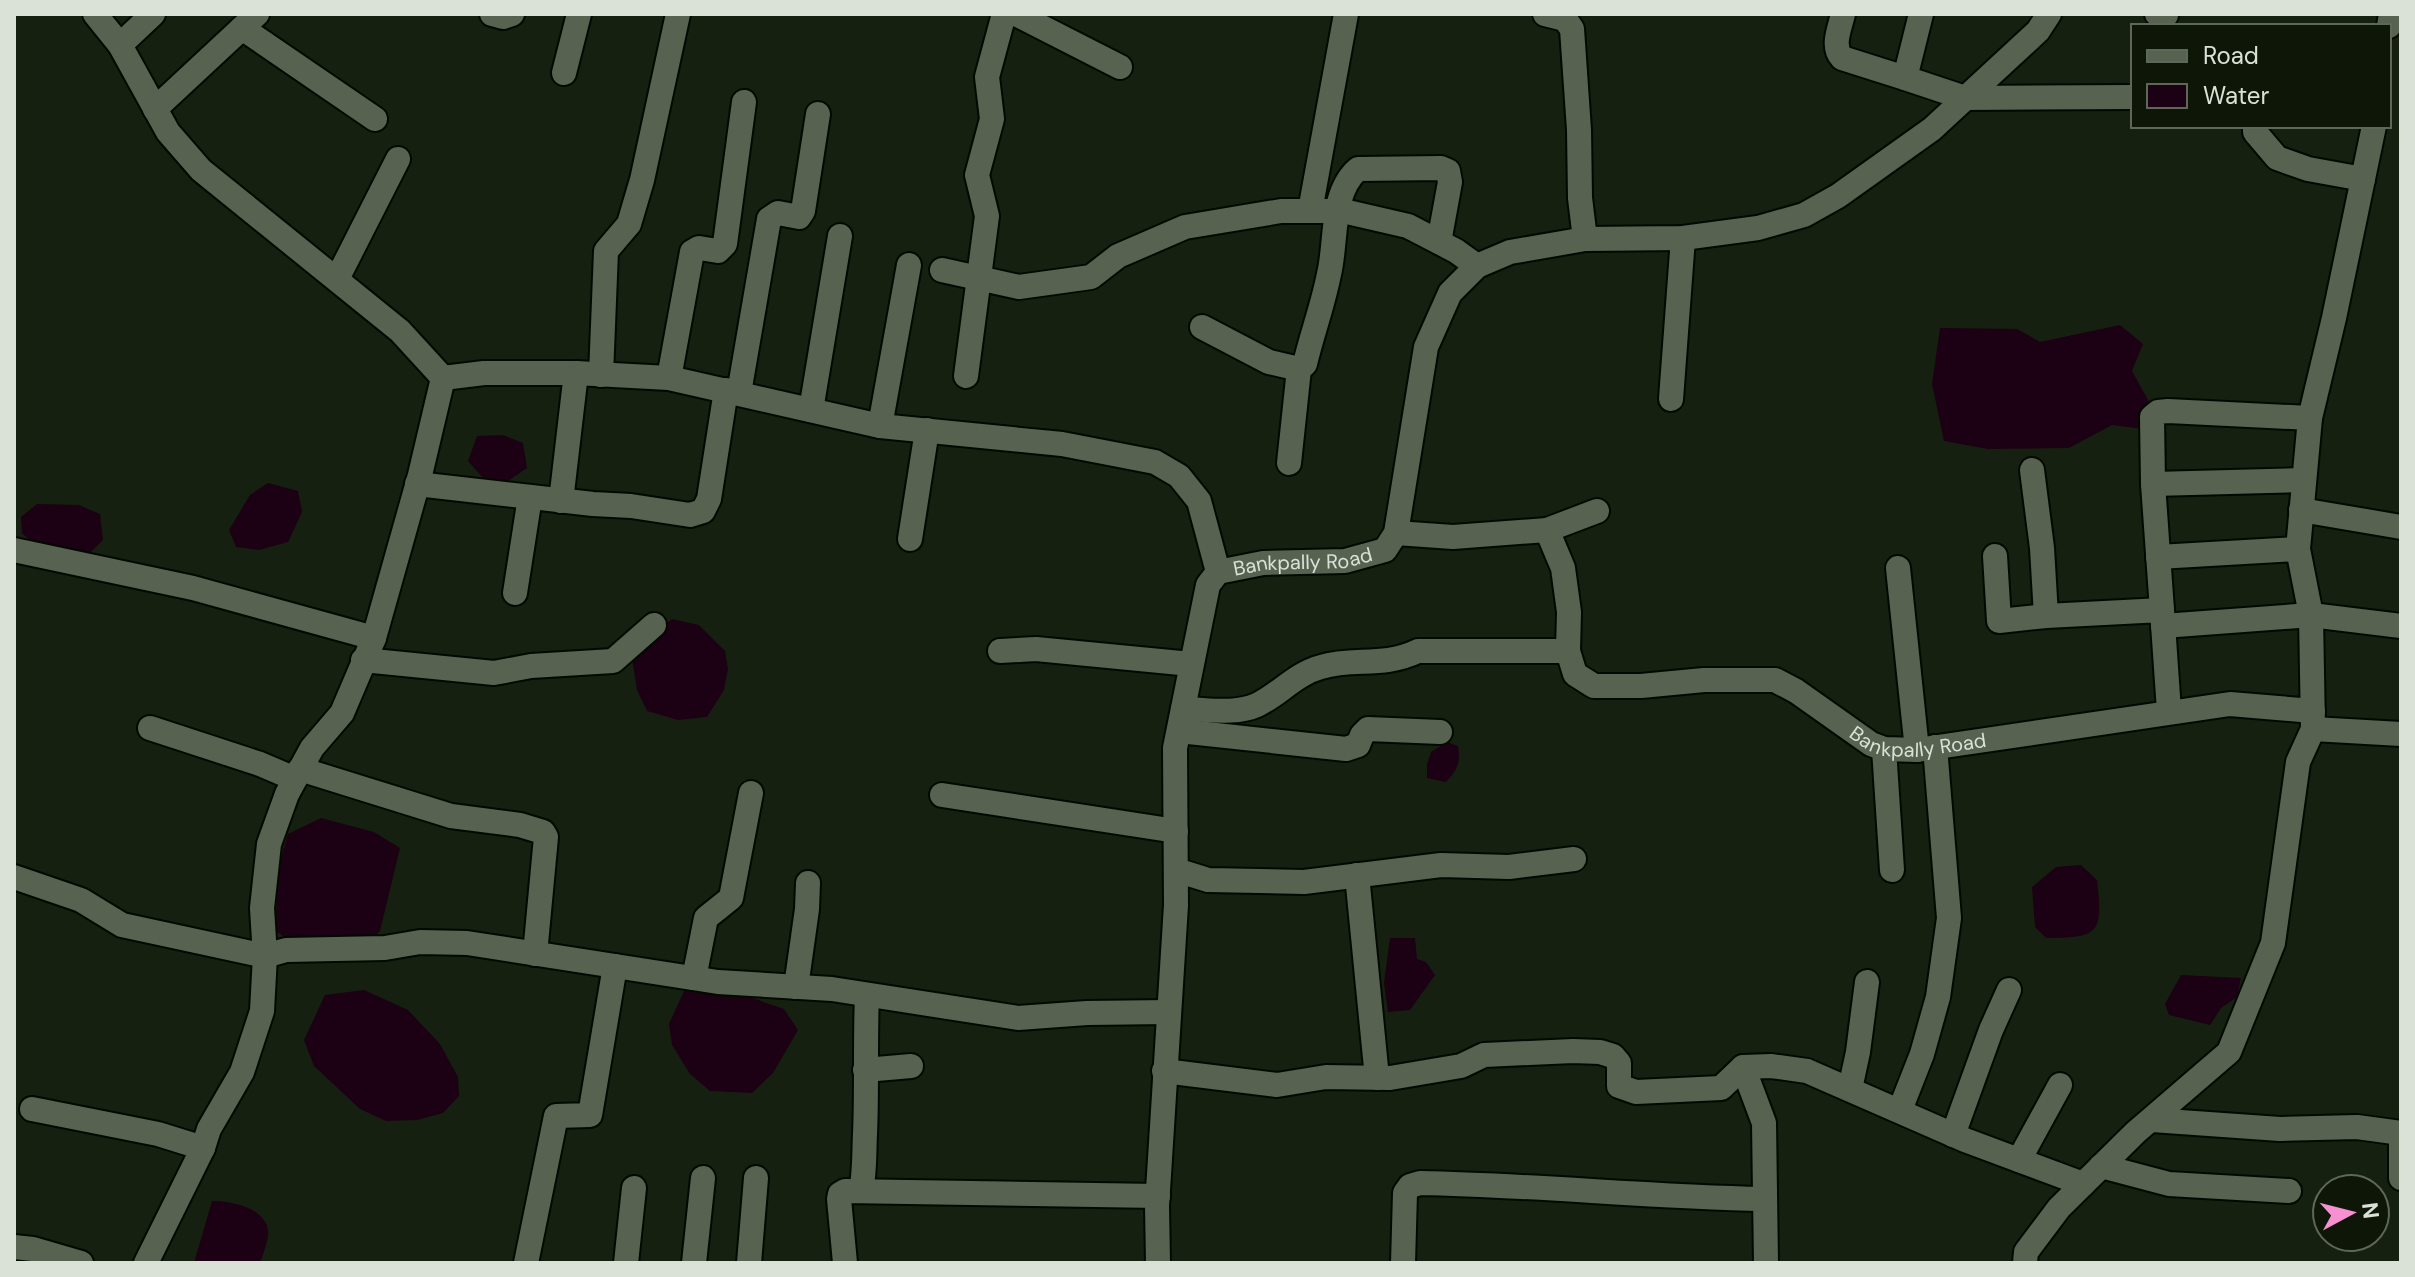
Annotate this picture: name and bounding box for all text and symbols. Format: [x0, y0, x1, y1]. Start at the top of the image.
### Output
legend [2131, 24, 2391, 128]
text: Road [2203, 40, 2259, 71]
text: Water [2203, 80, 2269, 111]
street label: Bankpally Road [1231, 541, 1375, 582]
street label: Bankpally Road [1844, 720, 1988, 763]
north arrow [2311, 1173, 2391, 1253]
text: N [2355, 1201, 2386, 1220]

